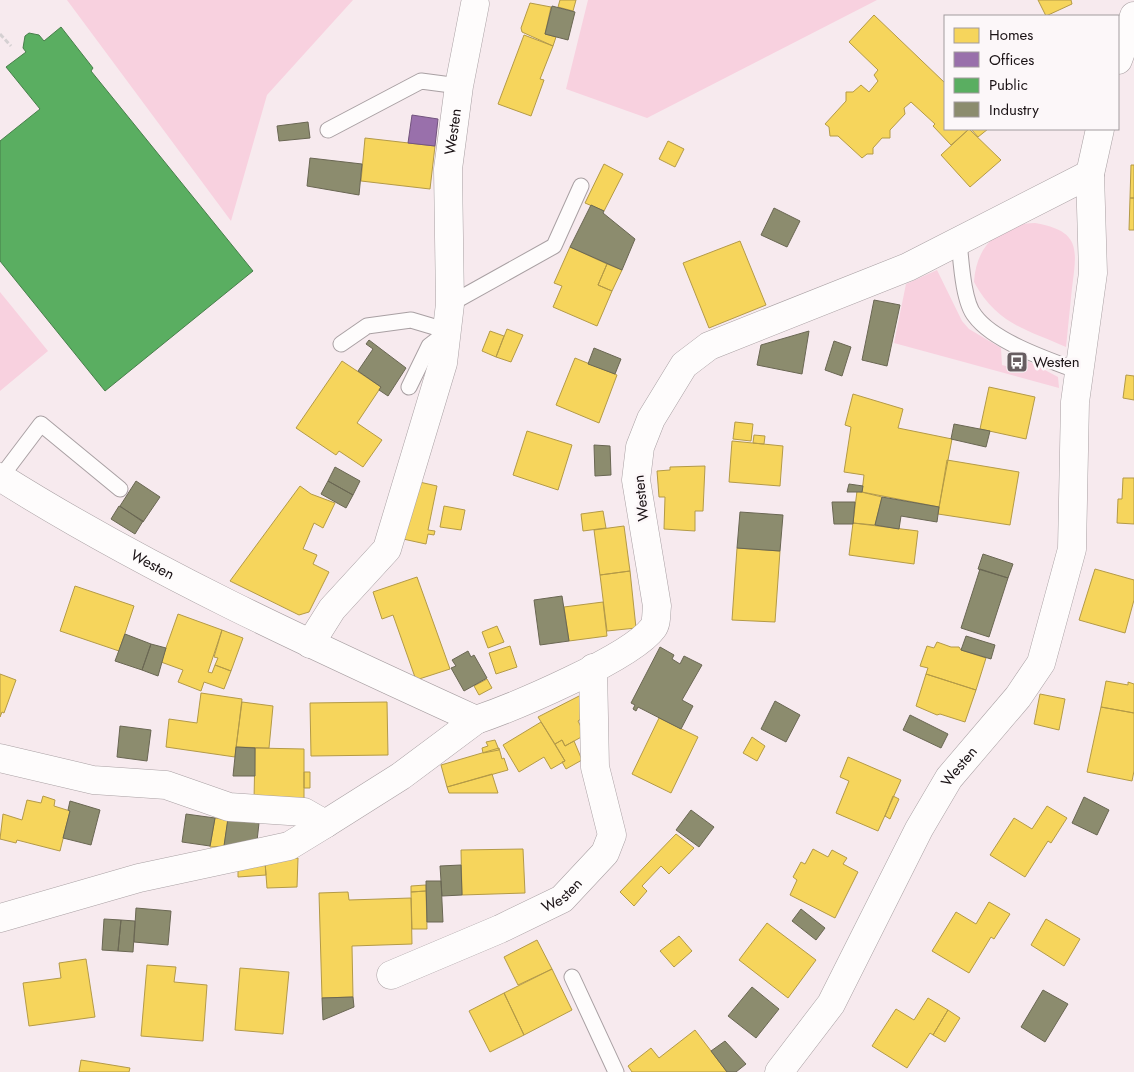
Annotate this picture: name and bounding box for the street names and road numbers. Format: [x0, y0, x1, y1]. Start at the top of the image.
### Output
street label: Westen [439, 107, 467, 156]
street label: Westen [628, 474, 654, 522]
street label: Westen [127, 544, 178, 585]
street label: Westen [935, 741, 982, 790]
street label: Westen [538, 873, 587, 918]

